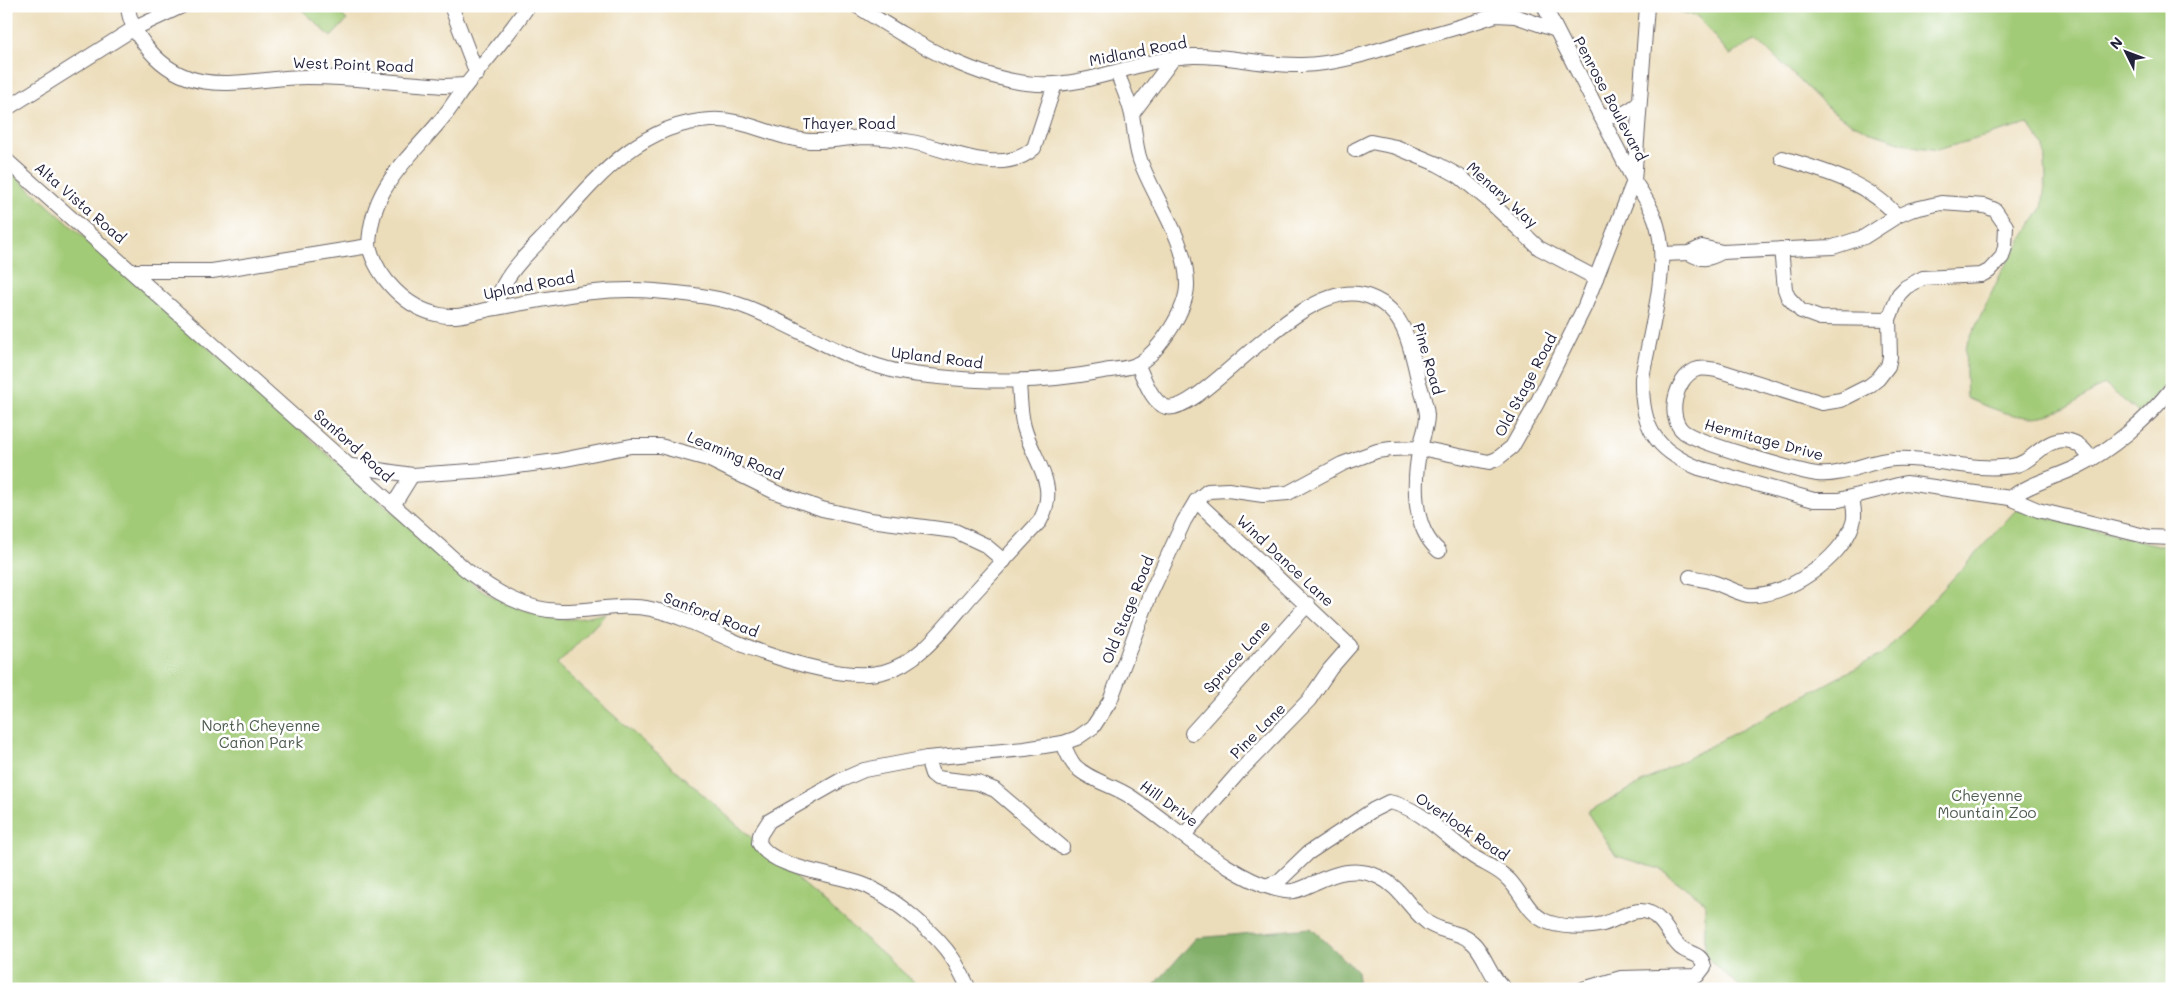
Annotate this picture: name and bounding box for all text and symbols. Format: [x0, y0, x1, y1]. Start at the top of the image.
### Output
north arrow [2100, 28, 2150, 78]
street label: Midland Road [1087, 32, 1188, 70]
street label: Penrose Boulevard [1570, 33, 1652, 164]
text: N [2105, 33, 2127, 53]
street label: West Point Road [292, 52, 414, 76]
street label: Thayer Road [803, 113, 895, 133]
street label: Alta Vista Road [31, 157, 130, 247]
street label: Menary Way [1463, 157, 1543, 232]
street label: Upland Road [482, 266, 576, 304]
street label: Pine Road [1409, 321, 1449, 397]
street label: Old Stage Road [1489, 329, 1561, 440]
street label: Upland Road [890, 341, 984, 373]
street label: Sanford Road [310, 404, 398, 486]
street label: Hermitage Drive [1703, 414, 1826, 465]
street label: Leaming Road [684, 426, 786, 484]
street label: Wind Dance Lane [1233, 510, 1339, 611]
street label: Old Stage Road [1096, 553, 1158, 666]
street label: Sanford Road [661, 587, 762, 641]
street label: Spruce Lane [1198, 616, 1274, 697]
street label: Pine Lane [1225, 698, 1289, 762]
park label: North Cheyenne Cañon Park [202, 715, 320, 752]
street label: Hill Drive [1137, 775, 1203, 831]
park label: Cheyenne Mountain Zoo [1938, 785, 2037, 822]
street label: Overlook Road [1412, 788, 1513, 865]

